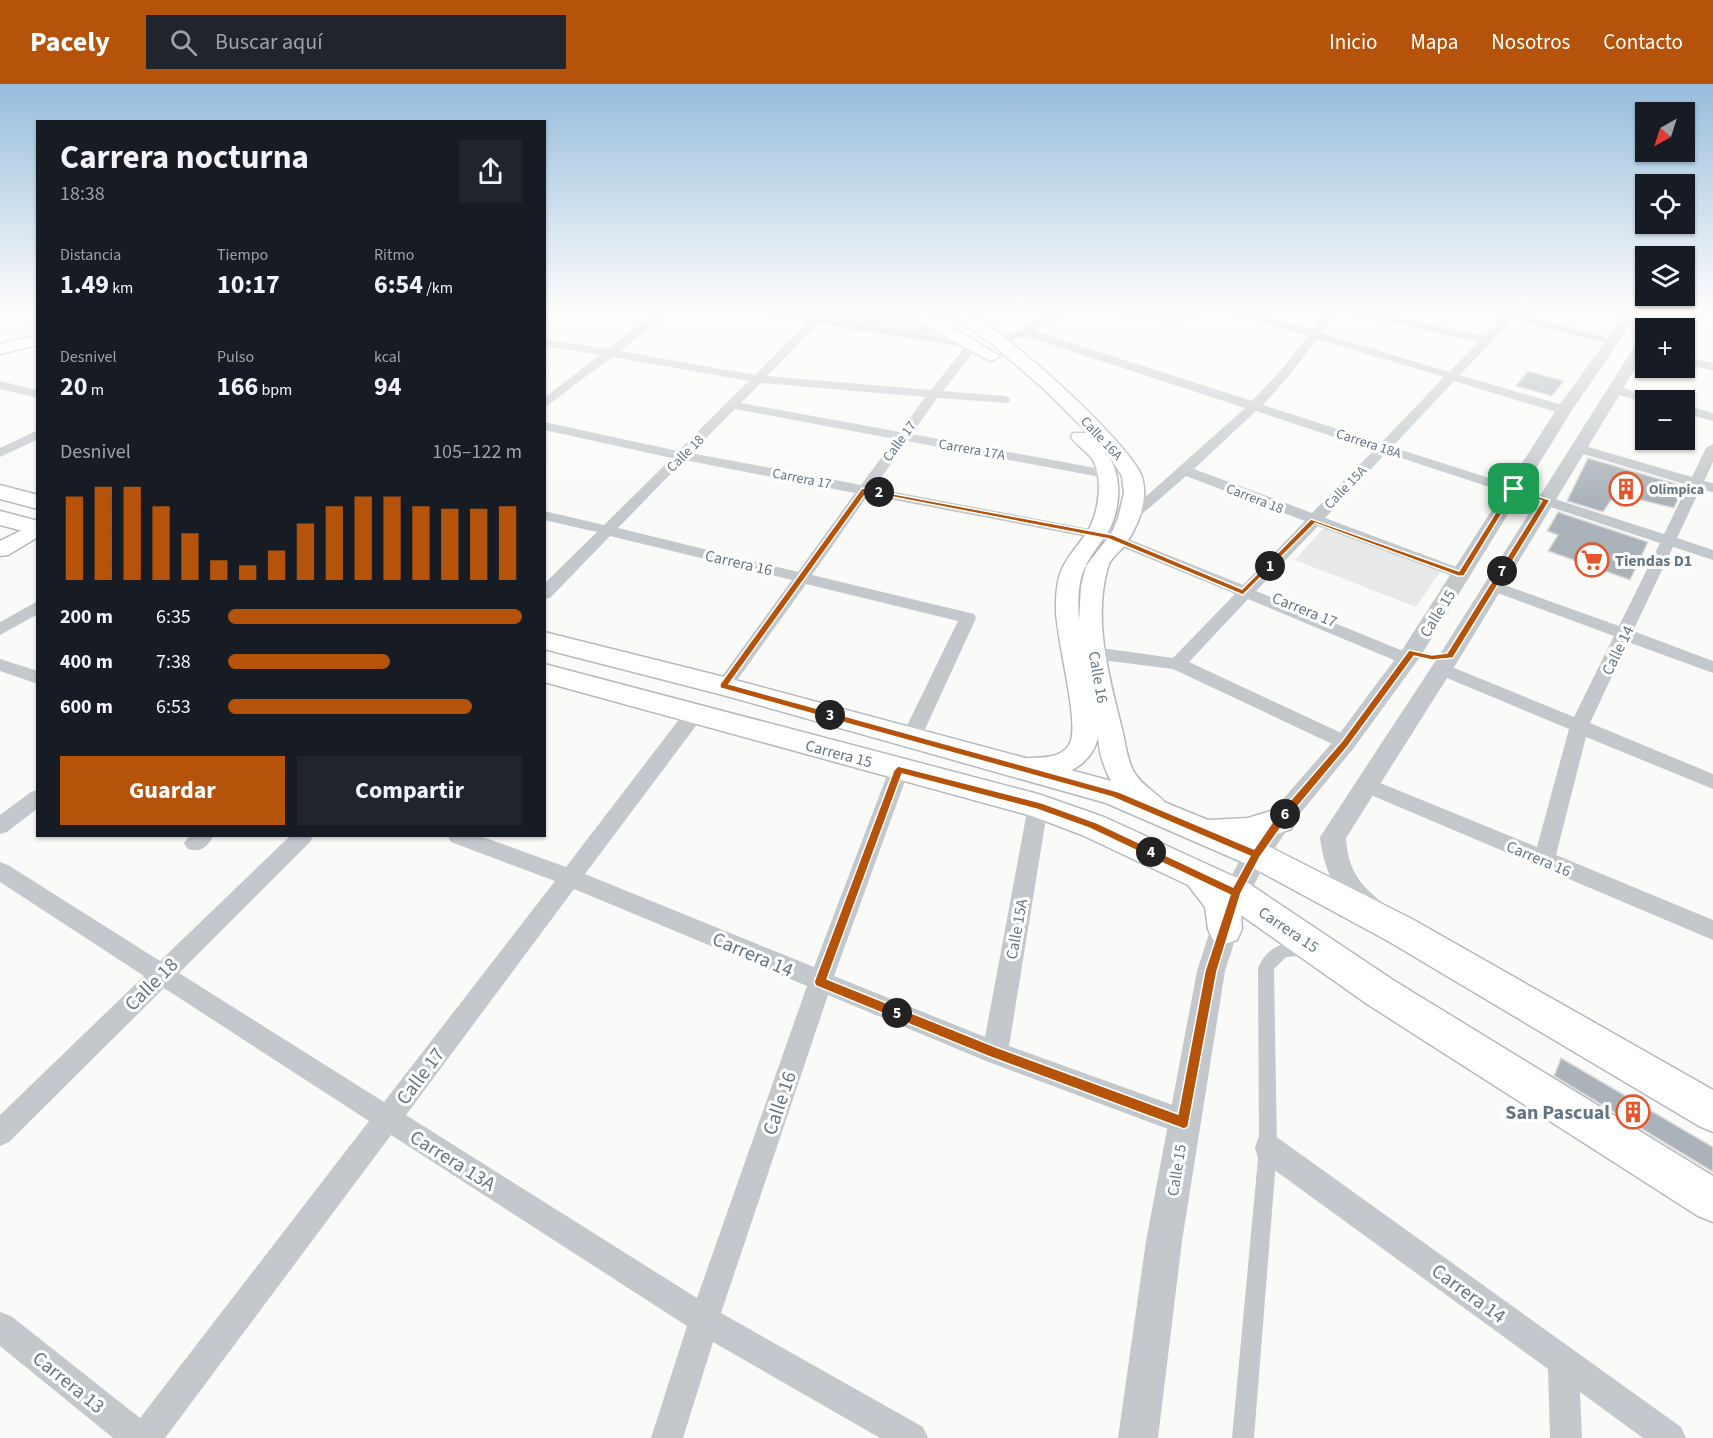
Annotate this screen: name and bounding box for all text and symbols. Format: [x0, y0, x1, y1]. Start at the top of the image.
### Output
search box [146, 15, 566, 69]
text: Pacely [30, 22, 110, 62]
icon: search [167, 26, 200, 59]
text: Buscar aquí [215, 26, 323, 58]
text: Inicio [1329, 27, 1377, 57]
text: Mapa [1410, 27, 1458, 57]
text: Nosotros [1491, 27, 1570, 57]
text: Contacto [1603, 27, 1683, 57]
north arrow [1635, 102, 1695, 162]
map controls [1635, 102, 1695, 450]
text: Carrera nocturna [60, 134, 309, 181]
button: share [459, 140, 522, 203]
button: locate [1635, 174, 1695, 234]
text: 18:38 [60, 180, 105, 208]
text: Distancia [60, 244, 121, 266]
text: Tiempo [217, 244, 268, 266]
text: Ritmo [374, 244, 414, 266]
button: layers [1635, 246, 1695, 306]
text: 1.49 [60, 266, 109, 303]
text: 10:17 [217, 266, 280, 303]
text: 6:54 [374, 266, 423, 303]
text: km [109, 277, 133, 299]
text: /km [423, 277, 453, 299]
button: + [1635, 318, 1695, 378]
text: Desnivel [60, 346, 117, 368]
text: Pulso [217, 346, 254, 368]
text: kcal [374, 346, 401, 368]
text: 20 [60, 368, 87, 405]
text: 166 [217, 368, 258, 405]
text: 94 [374, 368, 401, 405]
text: m [87, 379, 104, 401]
text: bpm [258, 379, 292, 401]
button: − [1635, 390, 1695, 450]
street label: Calle 16A [1076, 412, 1127, 465]
street label: Calle 17 [878, 417, 921, 466]
street label: Carrera 18A [1334, 424, 1404, 464]
street label: Calle 18 [662, 430, 709, 477]
street label: Carrera 17A [937, 434, 1007, 466]
text: Desnivel [60, 438, 131, 466]
text: 105–122 m [432, 438, 522, 466]
street label: Calle 15A [1320, 461, 1372, 514]
street label: Carrera 17 [771, 463, 833, 495]
pin [1488, 463, 1539, 514]
building icon: Olimpica [1608, 471, 1644, 507]
icon: arrive [1497, 472, 1530, 505]
pin: 2 [864, 477, 894, 507]
street label: Carrera 18 [1223, 479, 1286, 519]
place label: Olimpica [1649, 480, 1704, 500]
text: 2 [875, 481, 883, 503]
supermarket icon: Tiendas D1 [1574, 542, 1610, 578]
street label: Carrera 16 [703, 545, 775, 581]
place label: Tiendas D1 [1615, 550, 1692, 572]
pin: 1 [1255, 551, 1285, 581]
text: 1 [1266, 555, 1274, 577]
pin: 7 [1487, 556, 1517, 586]
text: 7 [1498, 560, 1506, 582]
street label: Calle 15 [1415, 585, 1461, 642]
street label: Carrera 17 [1269, 587, 1341, 633]
text: 200 m [60, 603, 113, 631]
text: 6:35 [156, 603, 191, 631]
street label: Calle 14 [1597, 622, 1639, 679]
text: 400 m [60, 648, 113, 676]
text: 7:38 [156, 648, 191, 676]
street label: Calle 16 [1083, 649, 1113, 705]
text: 600 m [60, 693, 113, 721]
text: 6:53 [156, 693, 191, 721]
pin: 3 [815, 700, 845, 730]
text: 3 [826, 704, 834, 726]
street label: Carrera 15 [803, 734, 875, 773]
button: Guardar [60, 756, 285, 825]
button: Compartir [297, 756, 522, 825]
pin: 6 [1270, 799, 1300, 829]
text: 6 [1281, 803, 1289, 825]
street label: Carrera 16 [1503, 835, 1574, 882]
pin: 4 [1136, 837, 1166, 867]
text: 4 [1147, 841, 1155, 863]
street label: Calle 15A [1001, 897, 1033, 961]
street label: Carrera 15 [1254, 902, 1323, 958]
street label: Carrera 14 [708, 925, 797, 985]
street label: Calle 18 [119, 952, 185, 1018]
pin: 5 [882, 998, 912, 1028]
text: 5 [893, 1002, 901, 1024]
street label: Calle 17 [390, 1042, 452, 1111]
street label: Calle 16 [756, 1068, 804, 1139]
building icon: San Pascual [1615, 1094, 1651, 1130]
place label: San Pascual [1505, 1099, 1610, 1127]
street label: Carrera 13A [404, 1123, 501, 1198]
street label: Calle 15 [1162, 1143, 1192, 1198]
street label: Carrera 14 [1426, 1257, 1511, 1330]
street label: Carrera 13 [26, 1345, 110, 1421]

